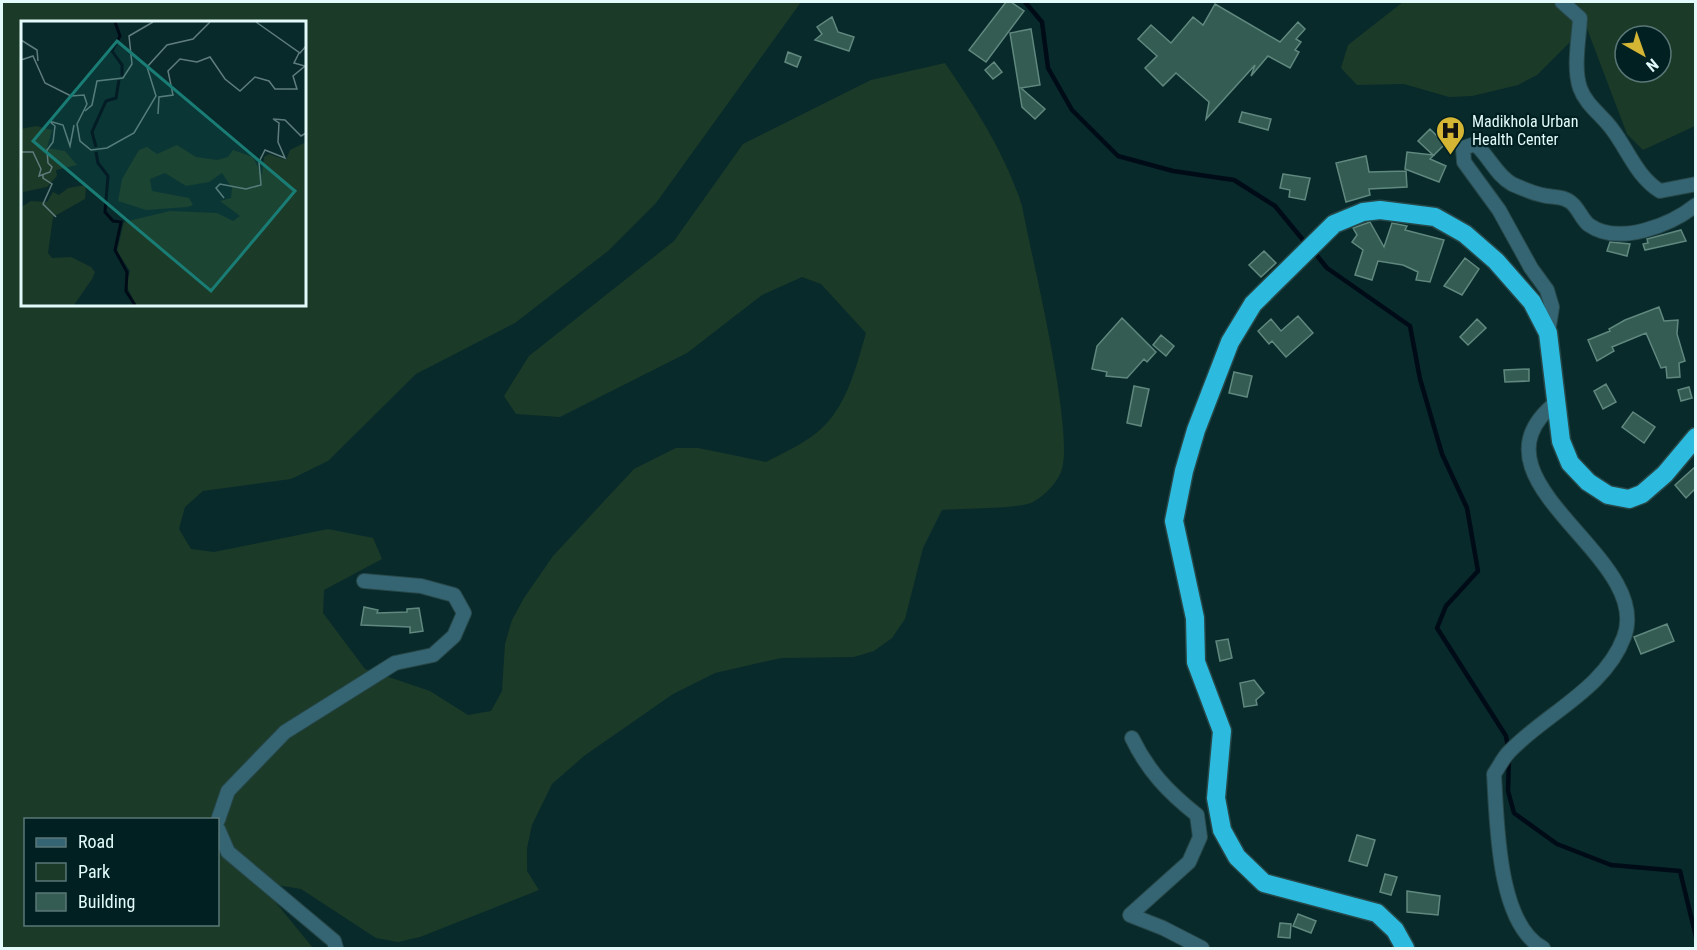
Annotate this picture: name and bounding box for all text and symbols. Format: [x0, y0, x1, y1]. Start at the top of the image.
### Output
inset map [21, 21, 306, 306]
north arrow [1613, 24, 1673, 84]
text: N [1642, 55, 1662, 76]
place label: Madikhola Urban Health Center [1472, 112, 1579, 149]
hospital icon: Madikhola Urban Health Center [1435, 114, 1467, 156]
legend [24, 818, 219, 926]
text: Road [78, 831, 114, 852]
text: Park [78, 861, 110, 882]
text: Building [78, 891, 135, 912]

